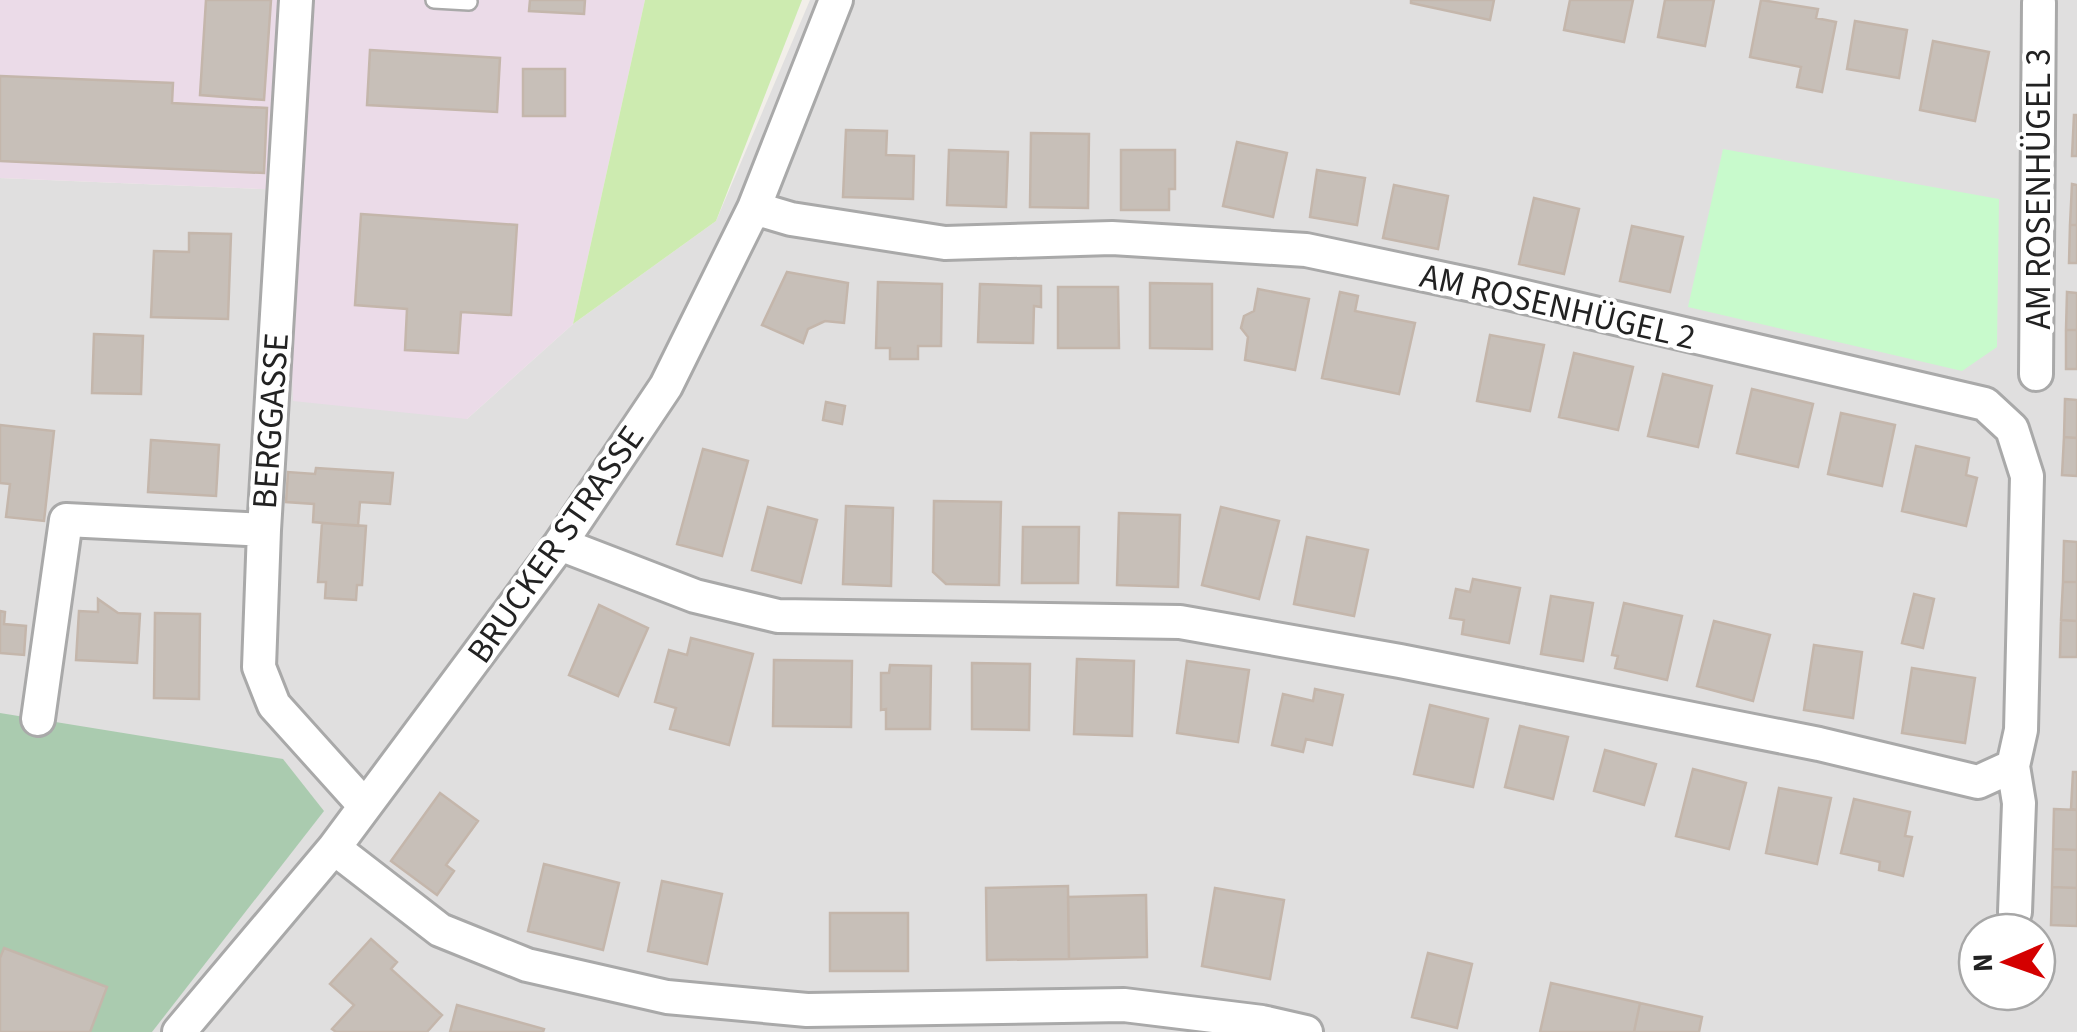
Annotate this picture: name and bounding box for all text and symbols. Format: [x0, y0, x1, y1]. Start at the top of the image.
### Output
street label: AM ROSENHÜGEL 3 [2014, 48, 2064, 330]
street label: AM ROSENHÜGEL 2 [1415, 251, 1700, 363]
street label: BERGGASSE [240, 331, 302, 511]
street label: BRUCKER STRASSE [455, 416, 656, 673]
north arrow [1957, 912, 2057, 1012]
text: N [1963, 953, 2003, 973]

